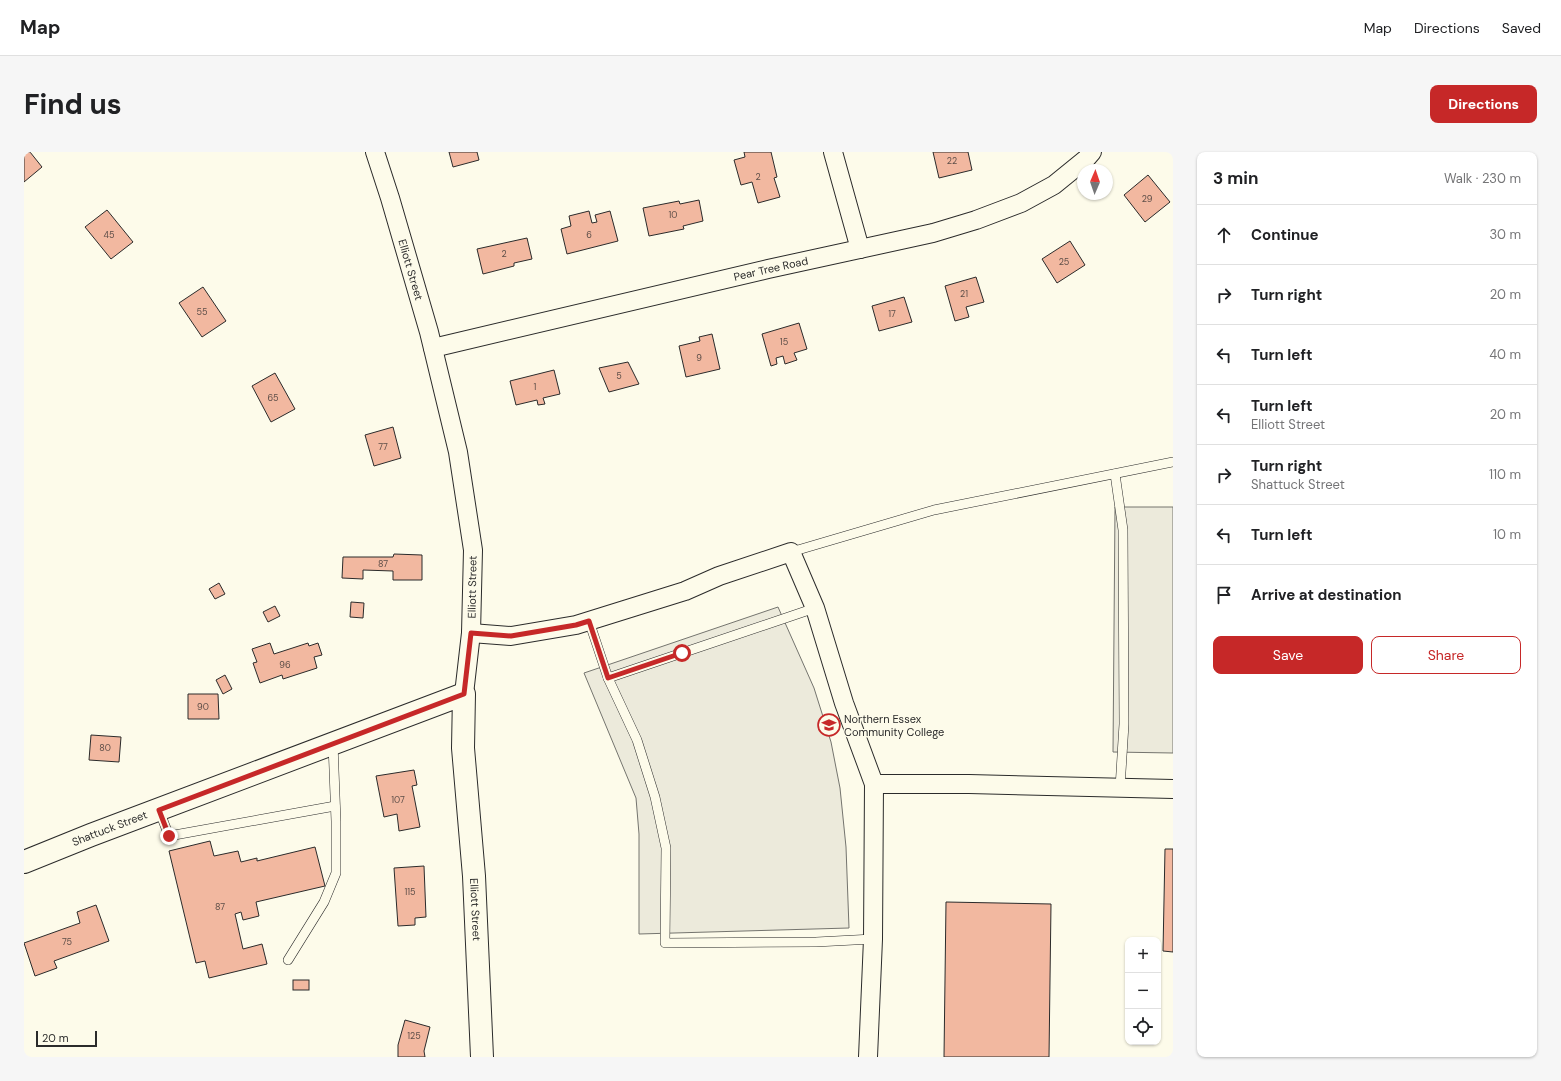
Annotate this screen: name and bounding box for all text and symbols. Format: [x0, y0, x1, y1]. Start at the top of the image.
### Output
text: Map [20, 15, 60, 40]
text: Map [1364, 19, 1392, 37]
text: Directions [1414, 19, 1480, 37]
text: Saved [1502, 19, 1541, 37]
button: Directions [1430, 85, 1537, 123]
text: Find us [24, 86, 122, 123]
house number: 22 [947, 155, 957, 167]
north arrow [1077, 164, 1113, 200]
text: 3 min [1213, 167, 1258, 189]
text: Walk · 230 m [1444, 170, 1521, 187]
house number: 2 [755, 171, 761, 183]
house number: 29 [1142, 193, 1153, 205]
house number: 10 [669, 209, 677, 221]
icon: ahead [1213, 224, 1235, 246]
text: Continue [1251, 225, 1319, 245]
text: 30 m [1489, 226, 1521, 243]
house number: 45 [104, 229, 114, 241]
house number: 6 [586, 229, 592, 241]
street label: Elliott Street [395, 238, 426, 302]
house number: 2 [501, 248, 507, 260]
street label: Pear Tree Road [732, 253, 809, 284]
house number: 25 [1059, 256, 1069, 268]
icon: right [1213, 284, 1235, 306]
text: Turn right [1251, 285, 1322, 305]
text: 20 m [1490, 286, 1521, 303]
house number: 21 [960, 288, 968, 300]
house number: 55 [197, 306, 207, 318]
house number: 17 [888, 308, 896, 320]
house number: 15 [780, 336, 788, 348]
icon: left [1213, 344, 1235, 366]
text: Turn left [1251, 345, 1312, 365]
text: 40 m [1489, 346, 1521, 363]
house number: 9 [696, 352, 702, 364]
house number: 5 [616, 370, 622, 382]
house number: 1 [534, 381, 537, 393]
house number: 65 [268, 392, 278, 404]
text: Turn left [1251, 396, 1312, 416]
icon: left [1213, 404, 1235, 426]
text: 20 m [1490, 406, 1521, 423]
text: Elliott Street [1251, 416, 1325, 433]
house number: 77 [378, 441, 388, 453]
text: Turn right [1251, 456, 1322, 476]
icon: right [1213, 464, 1235, 486]
text: 110 m [1489, 466, 1521, 483]
text: Shattuck Street [1251, 476, 1345, 493]
icon: left [1213, 524, 1235, 546]
text: Turn left [1251, 525, 1312, 545]
text: 10 m [1493, 526, 1521, 543]
street label: Elliott Street [464, 555, 480, 619]
house number: 87 [378, 558, 388, 570]
icon: arrive [1213, 584, 1235, 606]
text: Arrive at destination [1251, 585, 1402, 605]
button: Save [1213, 636, 1363, 674]
button: Share [1371, 636, 1521, 674]
route start [673, 644, 691, 662]
house number: 96 [279, 659, 291, 671]
house number: 90 [197, 701, 209, 713]
school or university icon: Northern Essex Community College [816, 712, 842, 738]
place label: Northern Essex Community College [844, 712, 944, 739]
house number: 80 [99, 742, 111, 754]
house number: 107 [391, 794, 405, 806]
street label: Shattuck Street [70, 807, 149, 849]
route end [160, 827, 178, 845]
street label: Elliott Street [467, 878, 484, 941]
house number: 115 [404, 886, 416, 898]
house number: 87 [215, 901, 225, 913]
house number: 75 [62, 936, 72, 948]
map controls [1125, 937, 1161, 1045]
button: + [1125, 937, 1161, 973]
button: − [1125, 973, 1161, 1009]
button: locate [1125, 1009, 1161, 1045]
scale bar [36, 1029, 97, 1048]
house number: 125 [407, 1030, 421, 1042]
text: 20 m [42, 1031, 68, 1045]

